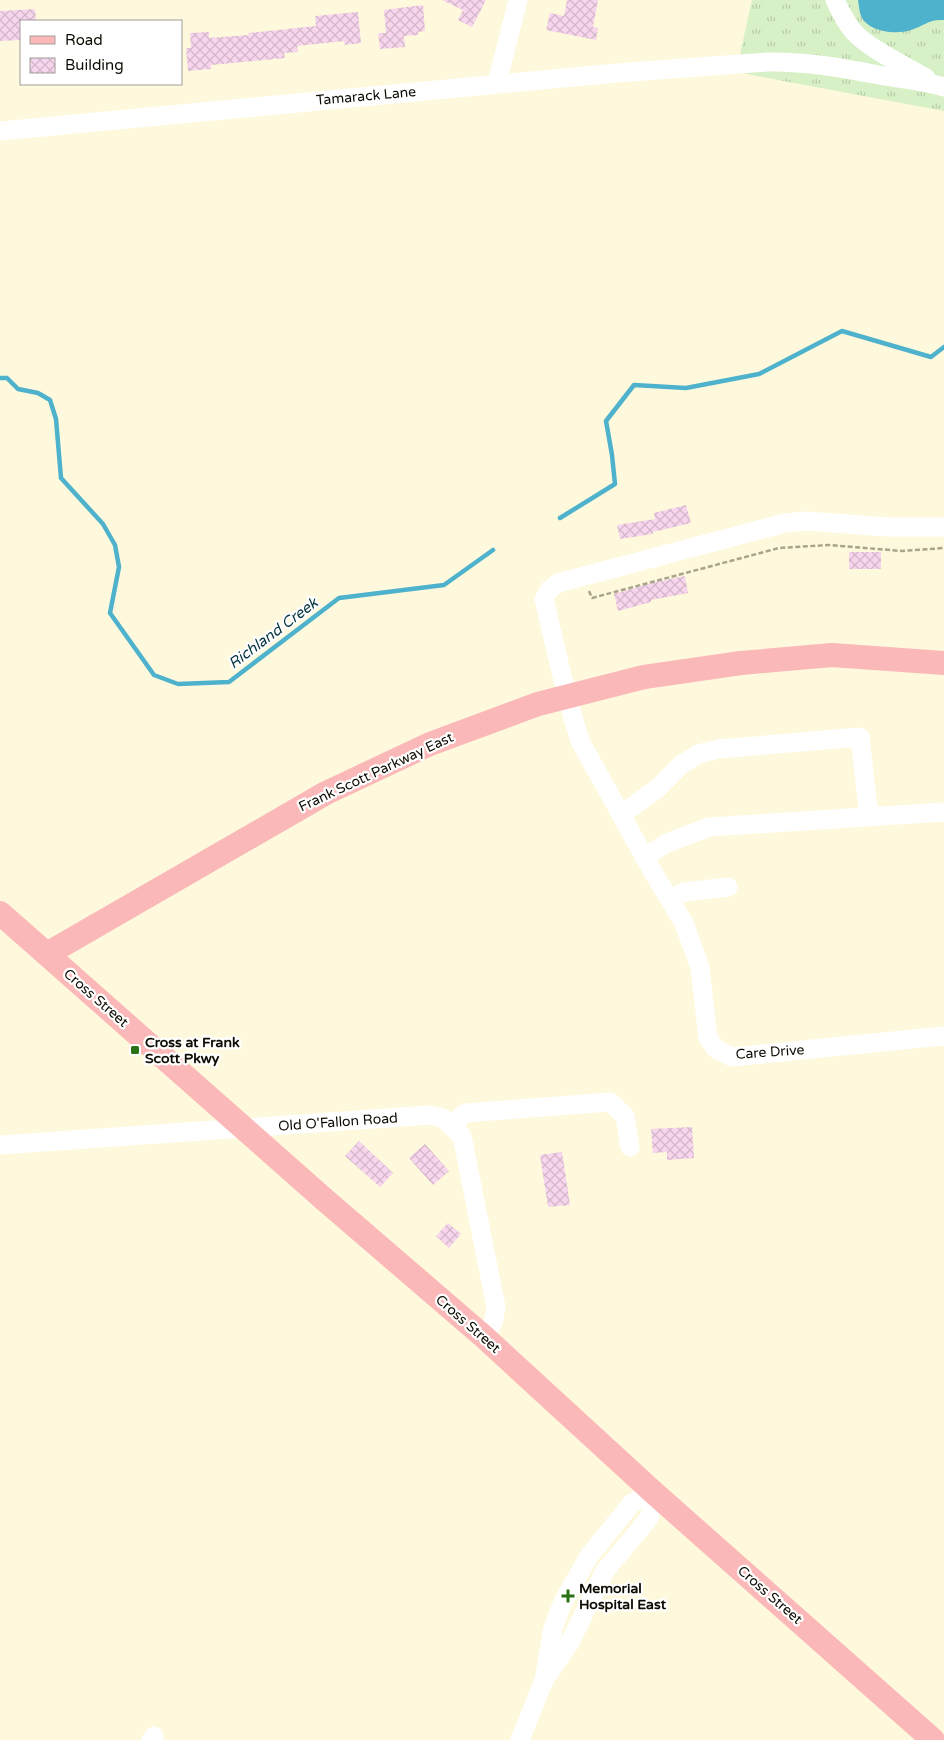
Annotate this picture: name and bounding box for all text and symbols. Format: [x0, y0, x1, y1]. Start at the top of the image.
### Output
legend [20, 20, 182, 85]
text: Road [65, 31, 103, 49]
text: Building [65, 56, 124, 74]
street label: Tamarack Lane [315, 83, 417, 109]
water label: Richland Creek [225, 592, 323, 672]
street label: Frank Scott Parkway East [296, 728, 457, 815]
street label: Cross Street [60, 965, 132, 1031]
place label: Cross at Frank Scott Pkwy [145, 1034, 240, 1067]
street label: Care Drive [735, 1041, 805, 1063]
marker: Cross at Frank Scott Pkwy [129, 1044, 141, 1056]
street label: Old O'Fallon Road [278, 1109, 398, 1135]
street label: Cross Street [432, 1291, 504, 1357]
street label: Cross Street [734, 1562, 806, 1628]
place label: Memorial Hospital East [579, 1580, 667, 1613]
marker: Memorial Hospital East [561, 1589, 575, 1603]

